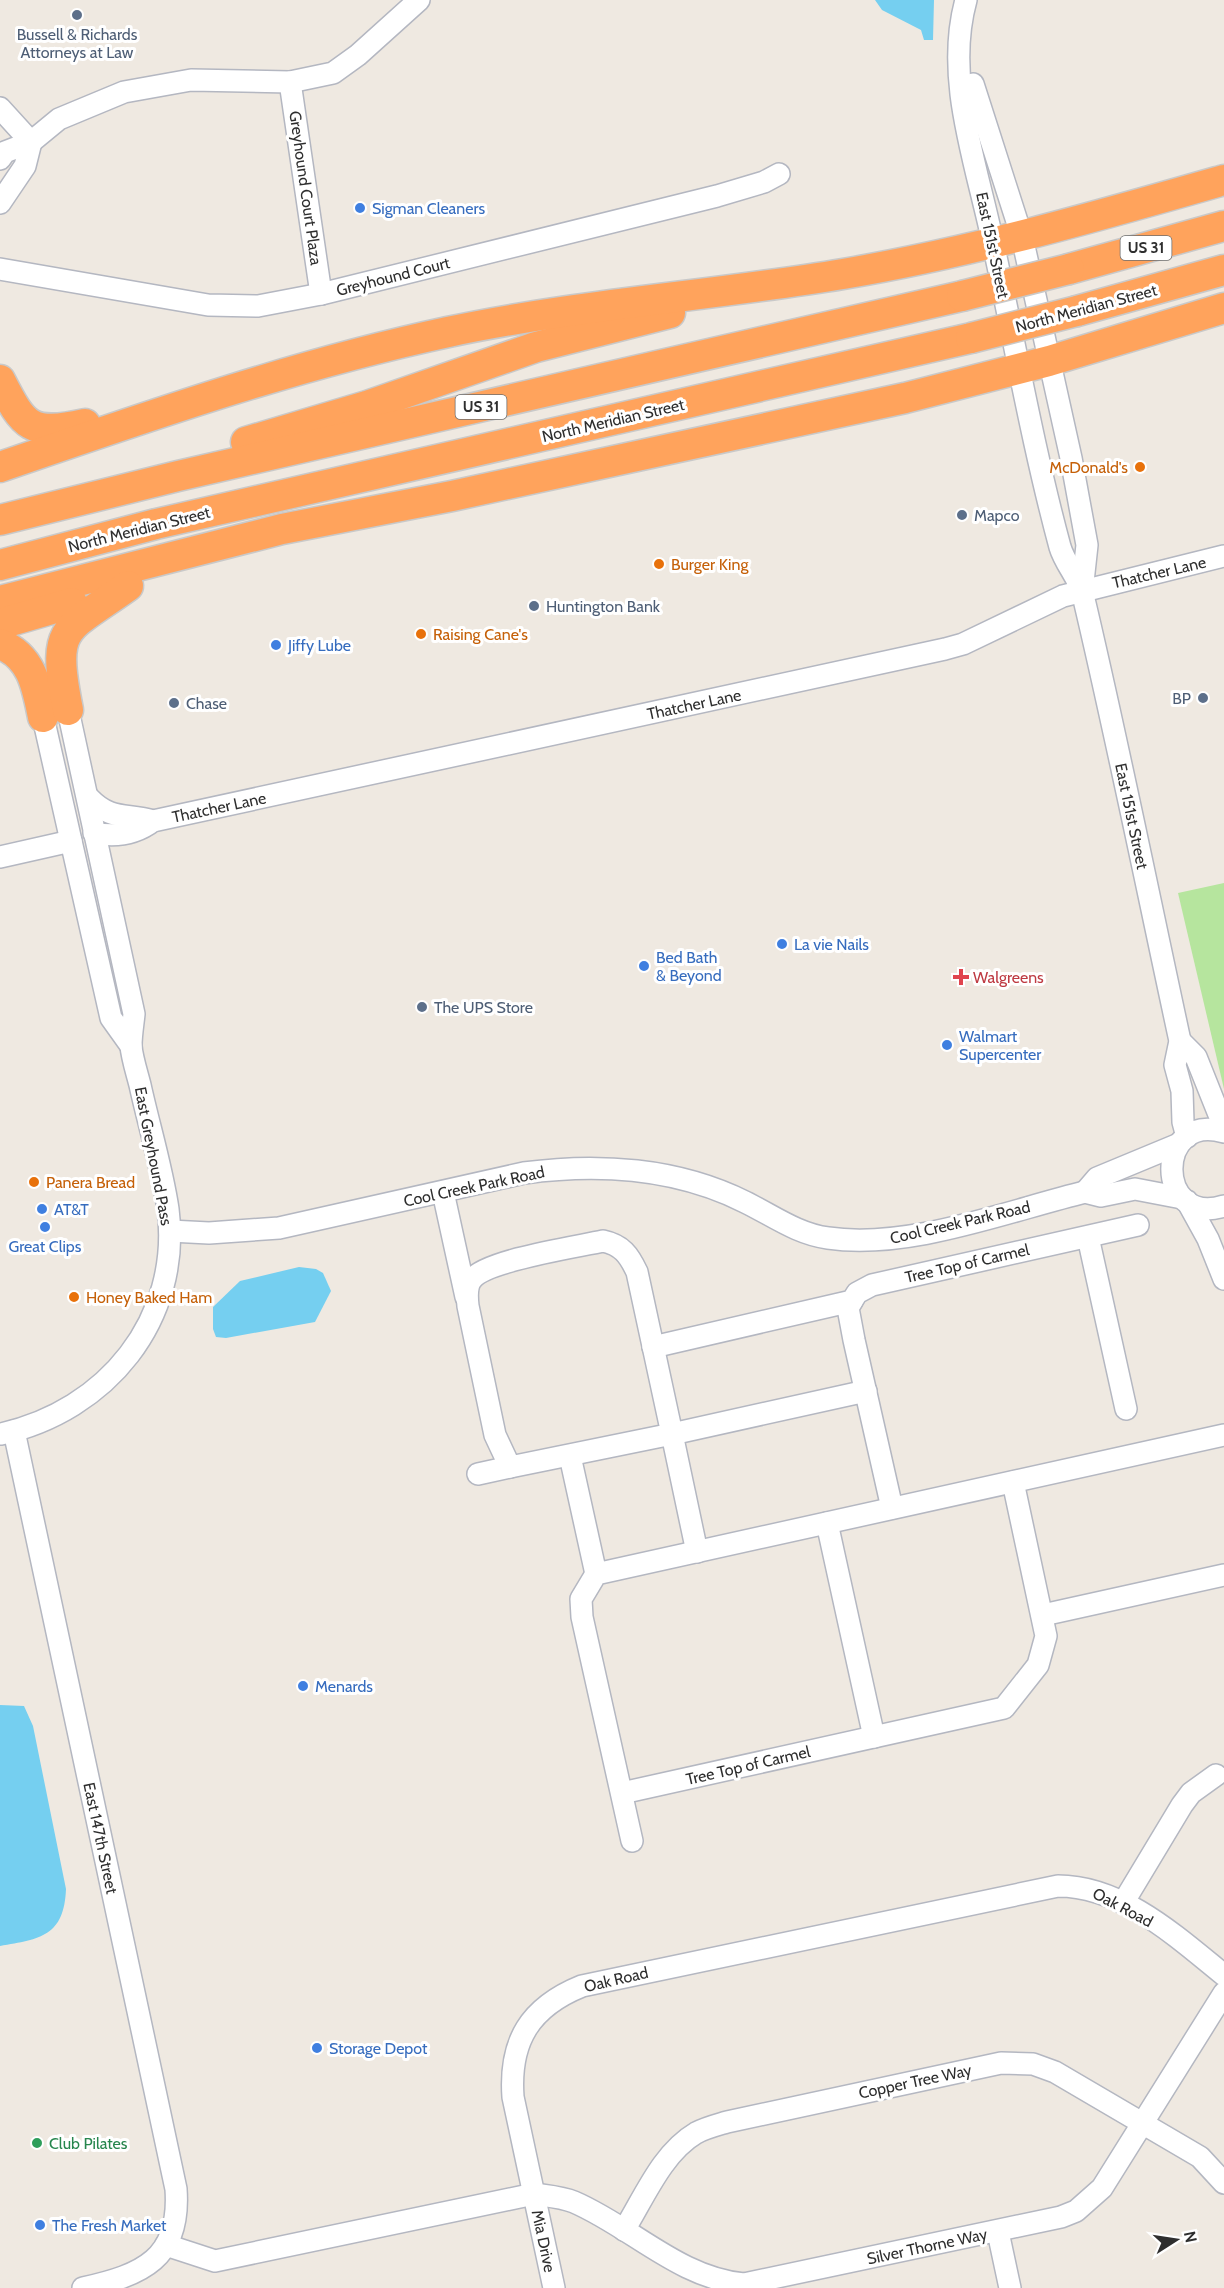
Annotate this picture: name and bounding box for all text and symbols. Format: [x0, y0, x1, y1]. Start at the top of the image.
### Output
marker: Bussell & Richards Attorneys at Law [70, 8, 84, 22]
place label: Bussell & Richards Attorneys at Law [17, 25, 138, 62]
street label: Greyhound Court Plaza [285, 110, 326, 267]
street label: East 151st Street [972, 190, 1013, 300]
place label: Sigman Cleaners [372, 199, 485, 218]
marker: Sigman Cleaners [353, 201, 367, 215]
road number: US 31 [1120, 236, 1172, 260]
street label: Greyhound Court [334, 253, 452, 300]
street label: North Meridian Street [1013, 280, 1159, 337]
road number: US 31 [456, 395, 506, 419]
street label: North Meridian Street [540, 395, 687, 446]
place label: McDonald's [1049, 458, 1128, 477]
marker: McDonald's [1133, 460, 1147, 474]
street label: North Meridian Street [66, 503, 213, 556]
place label: Mapco [974, 506, 1020, 525]
marker: Mapco [955, 508, 969, 522]
street label: Thatcher Lane [1110, 552, 1208, 592]
place label: Burger King [671, 555, 749, 574]
marker: Burger King [652, 557, 666, 571]
place label: Huntington Bank [546, 597, 661, 616]
marker: Huntington Bank [527, 599, 541, 613]
place label: Raising Cane's [433, 625, 528, 644]
marker: Raising Cane's [414, 627, 428, 641]
place label: Jiffy Lube [287, 636, 351, 655]
marker: Jiffy Lube [269, 638, 283, 652]
street label: Thatcher Lane [645, 685, 743, 724]
place label: BP [1172, 689, 1191, 708]
marker: BP [1196, 691, 1210, 705]
place label: Chase [186, 694, 227, 713]
marker: Chase [167, 696, 181, 710]
street label: East 151st Street [1111, 761, 1152, 871]
street label: Thatcher Lane [170, 788, 268, 827]
place label: La vie Nails [794, 935, 869, 954]
marker: La vie Nails [775, 937, 789, 951]
place label: Bed Bath & Beyond [656, 948, 722, 985]
marker: Bed Bath & Beyond [637, 959, 651, 973]
place label: Walgreens [973, 968, 1044, 987]
marker: Walgreens [954, 970, 968, 984]
place label: The UPS Store [434, 998, 533, 1017]
marker: The UPS Store [415, 1000, 429, 1014]
place label: Walmart Supercenter [959, 1027, 1042, 1064]
marker: Walmart Supercenter [940, 1038, 954, 1052]
street label: East Greyhound Pass [131, 1085, 176, 1227]
street label: Cool Creek Park Road [402, 1162, 546, 1211]
place label: Panera Bread [46, 1173, 135, 1192]
marker: Panera Bread [27, 1175, 41, 1189]
street label: Cool Creek Park Road [888, 1197, 1032, 1248]
place label: AT&T [54, 1200, 89, 1219]
marker: AT&T [35, 1202, 49, 1216]
marker: Great Clips [38, 1220, 52, 1234]
place label: Great Clips [9, 1237, 82, 1256]
street label: Tree Top of Carmel [903, 1240, 1031, 1287]
place label: Honey Baked Ham [86, 1288, 212, 1307]
marker: Honey Baked Ham [67, 1290, 81, 1304]
place label: Menards [315, 1677, 373, 1696]
marker: Menards [296, 1679, 310, 1693]
street label: Tree Top of Carmel [684, 1742, 812, 1789]
street label: East 147th Street [79, 1781, 122, 1896]
street label: Oak Road [1089, 1884, 1156, 1931]
street label: Oak Road [582, 1963, 650, 1996]
place label: Storage Depot [329, 2039, 428, 2058]
marker: Storage Depot [310, 2041, 324, 2055]
street label: Copper Tree Way [857, 2060, 973, 2103]
place label: Club Pilates [49, 2134, 128, 2153]
marker: Club Pilates [30, 2136, 44, 2150]
street label: Mia Drive [528, 2208, 559, 2274]
north arrow [1146, 2210, 1206, 2270]
place label: The Fresh Market [52, 2216, 167, 2235]
marker: The Fresh Market [33, 2218, 47, 2232]
street label: Silver Thorne Way [865, 2224, 989, 2269]
text: N [1180, 2229, 1201, 2244]

